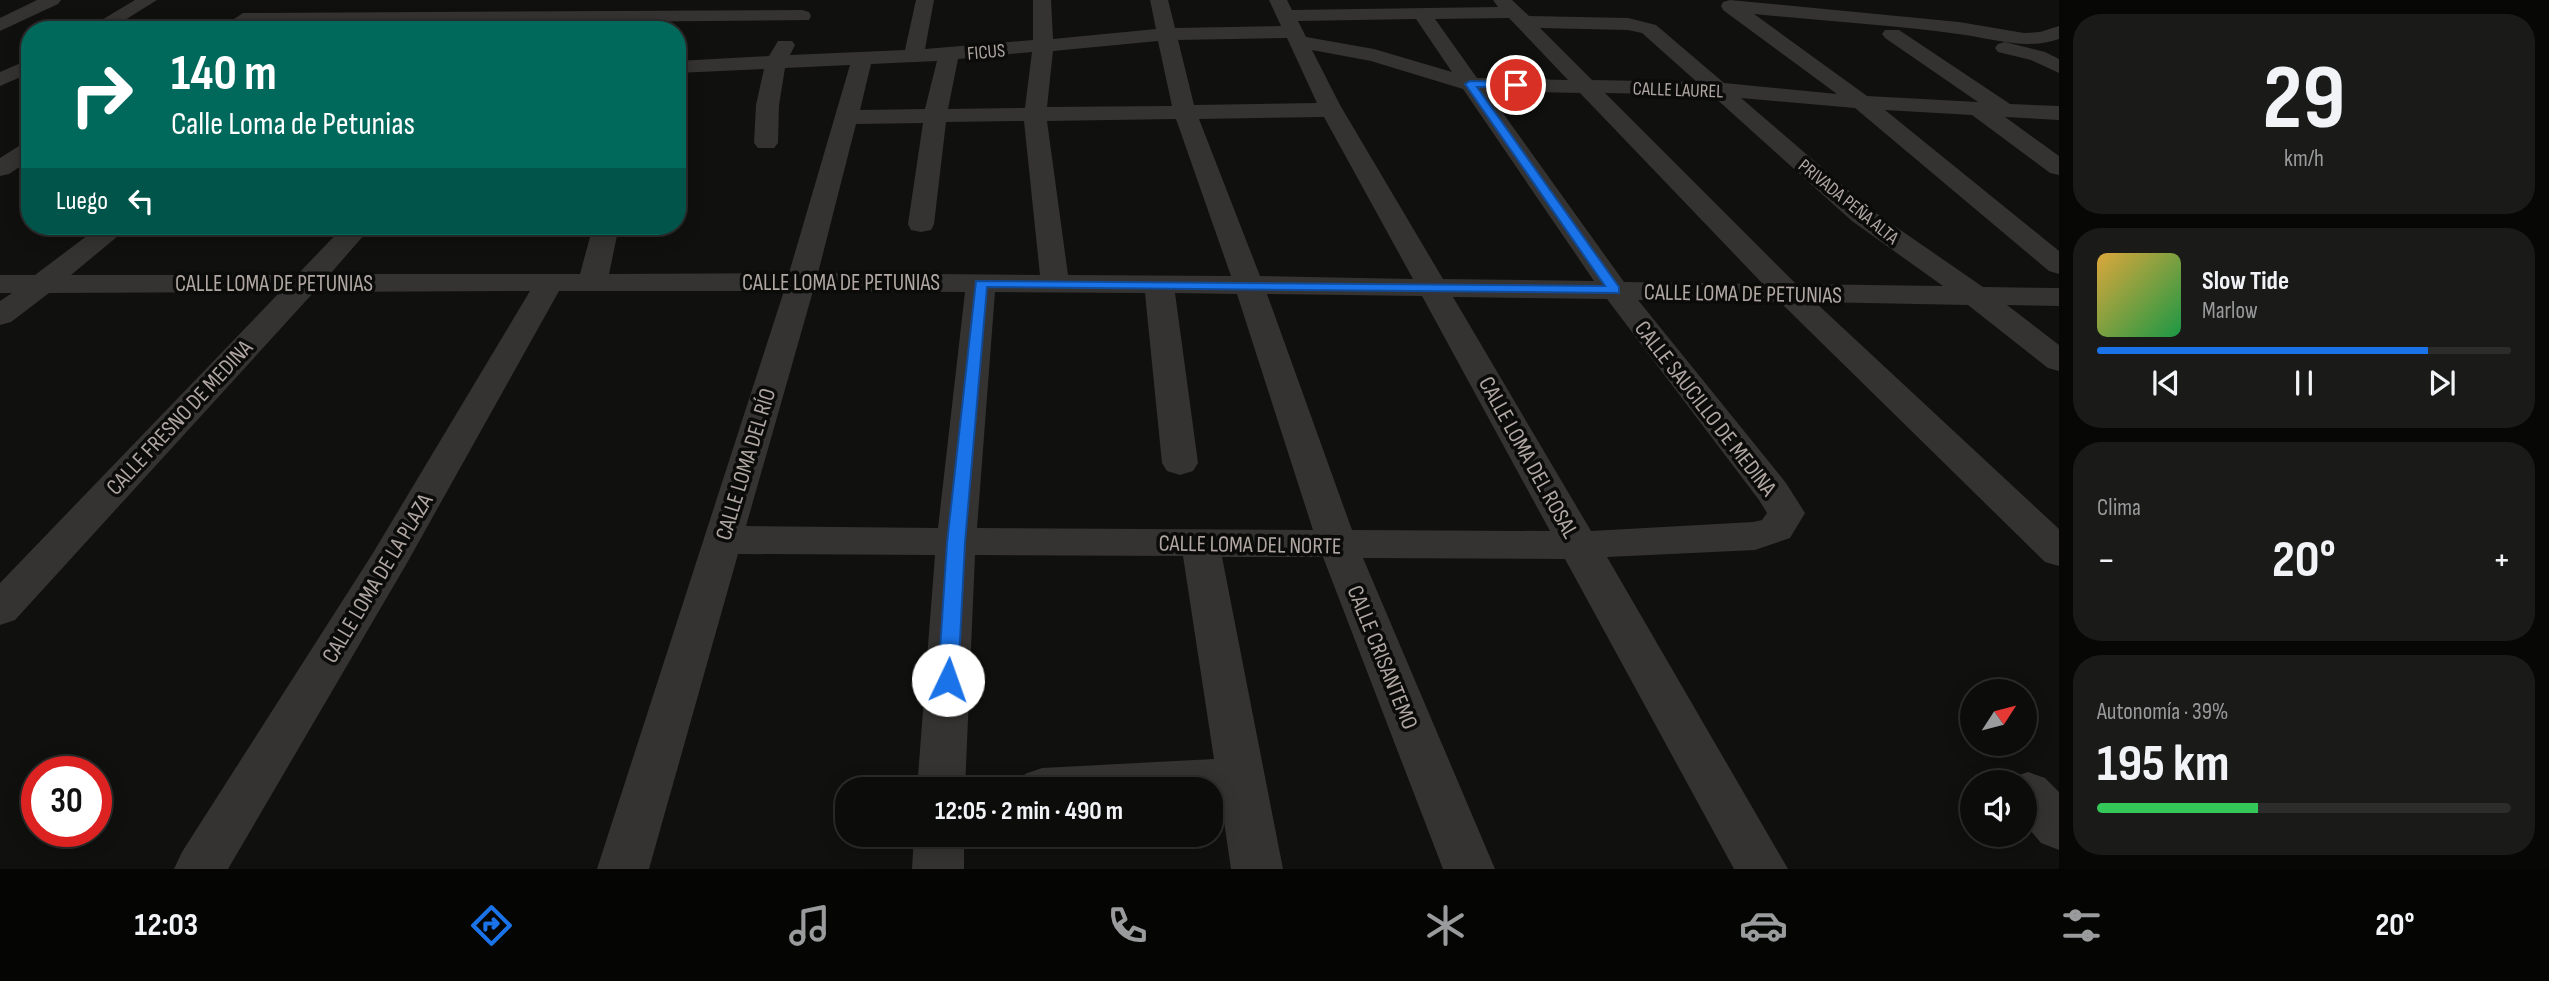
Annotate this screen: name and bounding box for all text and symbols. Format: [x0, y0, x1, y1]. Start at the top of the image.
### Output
street label: FICUS [966, 39, 1006, 66]
text: 140 m [171, 45, 277, 104]
text: 29 [2263, 45, 2346, 154]
icon: right [56, 49, 147, 140]
pin [1486, 55, 1546, 115]
icon: arrive [1497, 66, 1535, 104]
street label: CALLE LAUREL [1632, 77, 1724, 104]
text: Calle Loma de Petunias [171, 105, 415, 144]
text: km/h [2284, 145, 2324, 173]
street label: PRIVADA PEÑA ALTA [1793, 155, 1904, 250]
icon: left [122, 182, 160, 220]
text: Luego [56, 186, 108, 217]
text: Slow Tide [2202, 266, 2289, 297]
street label: CALLE LOMA DE PETUNIAS [742, 269, 940, 297]
street label: CALLE LOMA DE PETUNIAS [175, 270, 373, 298]
street label: CALLE LOMA DE PETUNIAS [1644, 278, 1842, 310]
text: Marlow [2202, 297, 2258, 325]
street label: CALLE SAUCILLO DE MEDINA [1628, 315, 1782, 502]
street label: CALLE FRESNO DE MEDINA [101, 334, 259, 501]
icon: previous [2147, 364, 2185, 402]
icon: pause [2285, 364, 2323, 402]
icon: next [2423, 364, 2461, 402]
street label: CALLE LOMA DEL ROSAL [1472, 372, 1584, 544]
street label: CALLE LOMA DEL RÍO [710, 385, 782, 544]
street label: CALLE LOMA DE LA PLAZA [316, 489, 440, 668]
text: Clima [2097, 494, 2141, 522]
street label: CALLE LOMA DEL NORTE [1158, 529, 1342, 561]
text: 20° [2272, 529, 2336, 592]
text: − [2097, 538, 2116, 583]
text: + [2492, 538, 2511, 583]
street label: CALLE CRISANTEMO [1340, 581, 1424, 733]
position arrow [911, 643, 985, 717]
north arrow [1960, 679, 2037, 756]
map controls [1960, 679, 2037, 847]
text: Autonomía · 39% [2097, 698, 2229, 726]
text: 195 km [2097, 733, 2229, 796]
speed limit sign: 30 [21, 756, 112, 847]
button: sound [1960, 770, 2037, 847]
text: 12:05 · 2 min · 490 m [935, 796, 1123, 827]
icon: directions [467, 901, 516, 950]
icon: music [785, 901, 834, 950]
icon: phone [1103, 901, 1152, 950]
icon: climate [1421, 901, 1470, 950]
icon: car [1739, 901, 1788, 950]
icon: filters [2057, 901, 2106, 950]
text: 12:03 [135, 906, 198, 945]
text: 20° [2375, 906, 2414, 945]

